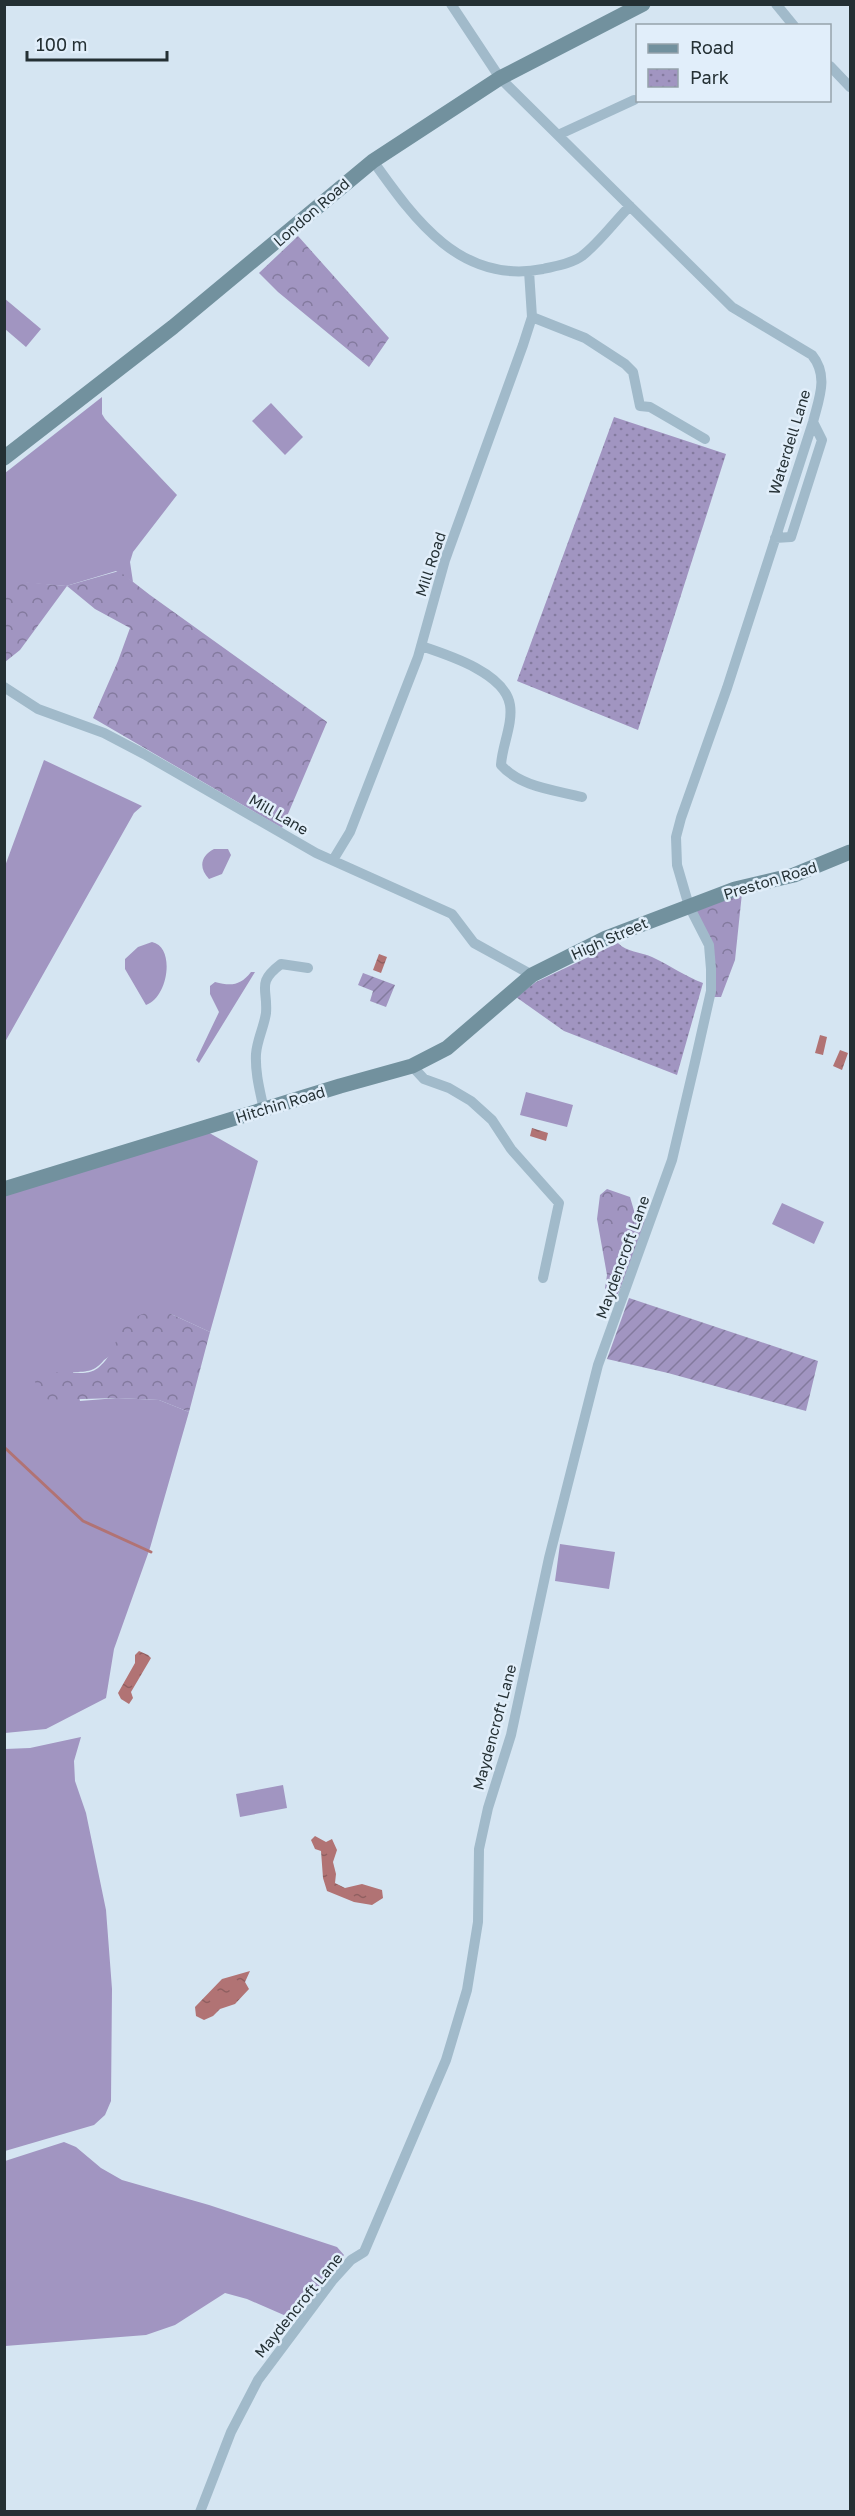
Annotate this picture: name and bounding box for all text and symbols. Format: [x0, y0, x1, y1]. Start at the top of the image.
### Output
scale bar [27, 24, 166, 62]
legend [636, 24, 831, 102]
text: 100 m [36, 33, 87, 55]
text: Road [690, 36, 734, 58]
text: Park [690, 66, 729, 88]
street label: London Road [269, 174, 353, 250]
street label: Waterdell Lane [764, 387, 814, 497]
street label: Mill Road [411, 529, 449, 599]
street label: Mill Lane [246, 790, 312, 838]
street label: Preston Road [721, 857, 819, 903]
street label: High Street [568, 913, 650, 963]
street label: Hitchin Road [233, 1082, 327, 1126]
street label: Maydencroft Lane [591, 1193, 653, 1321]
street label: Maydencroft Lane [469, 1662, 520, 1792]
street label: Maydencroft Lane [250, 2249, 346, 2361]

